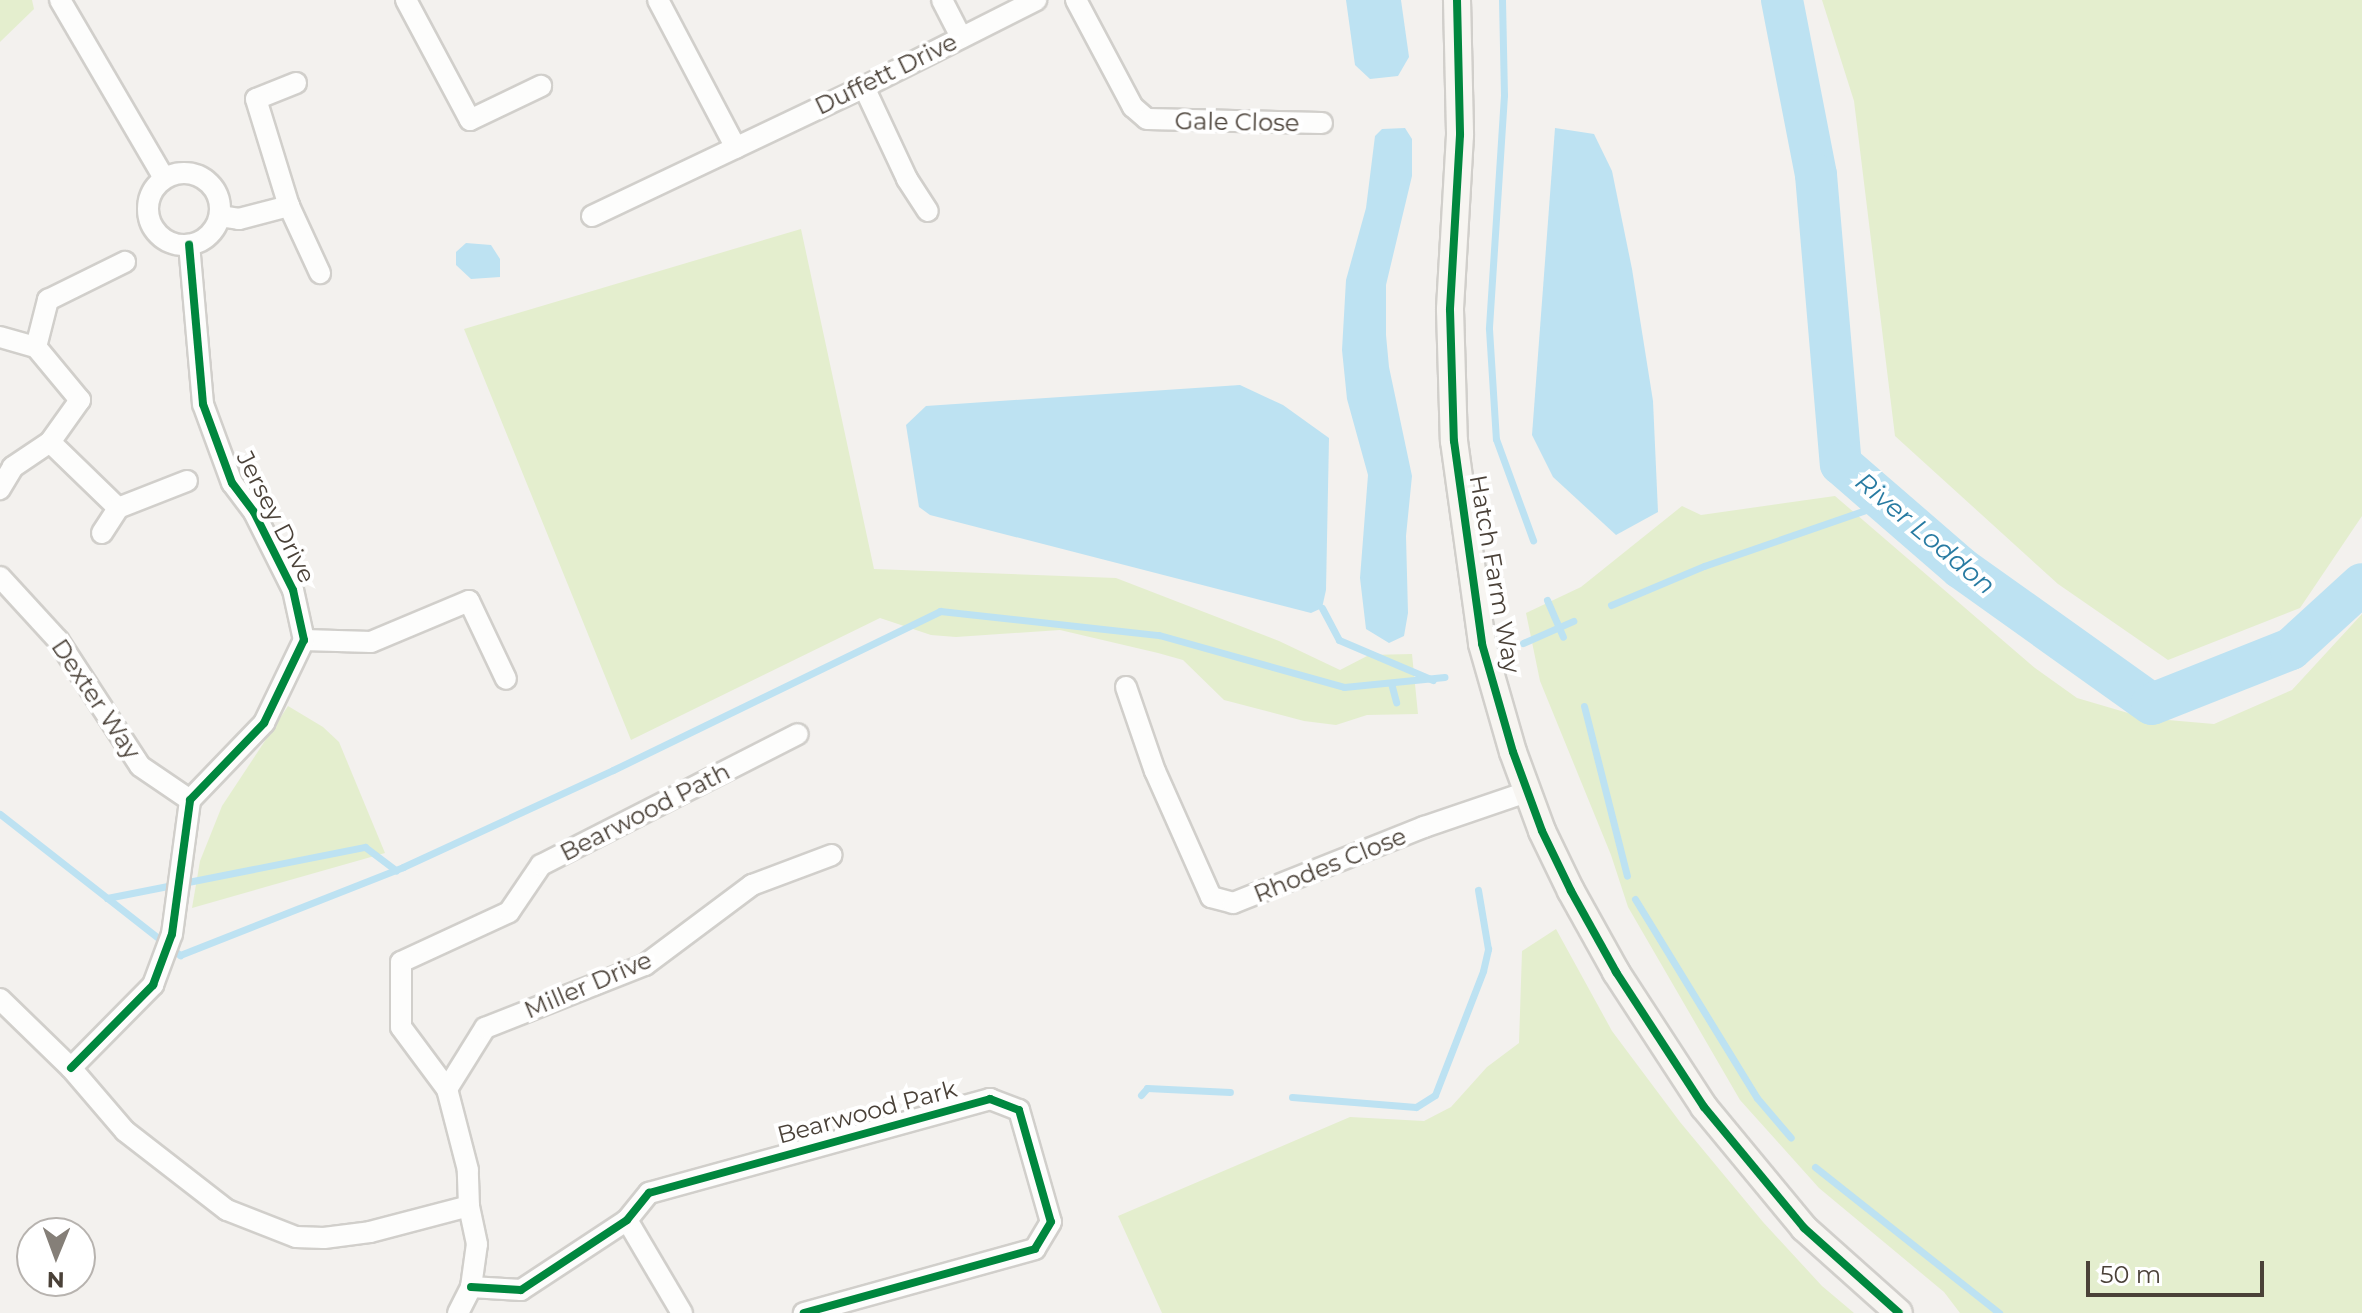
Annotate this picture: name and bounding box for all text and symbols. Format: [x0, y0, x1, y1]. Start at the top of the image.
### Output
street label: Duffett Drive [810, 27, 962, 121]
street label: Gale Close [1174, 107, 1300, 137]
street label: Jersey Drive [230, 446, 322, 588]
water label: River Loddon [1849, 466, 2001, 602]
street label: Hatch Farm Way [1463, 473, 1527, 675]
street label: Dexter Way [45, 634, 147, 764]
street label: Bearwood Path [555, 757, 735, 867]
street label: Rhodes Close [1249, 821, 1411, 909]
street label: Miller Drive [520, 945, 656, 1025]
street label: Bearwood Park [774, 1074, 960, 1150]
north arrow [16, 1217, 96, 1297]
scale bar [2090, 1245, 2268, 1295]
text: 50 m [2100, 1260, 2161, 1289]
text: N [46, 1266, 65, 1293]

